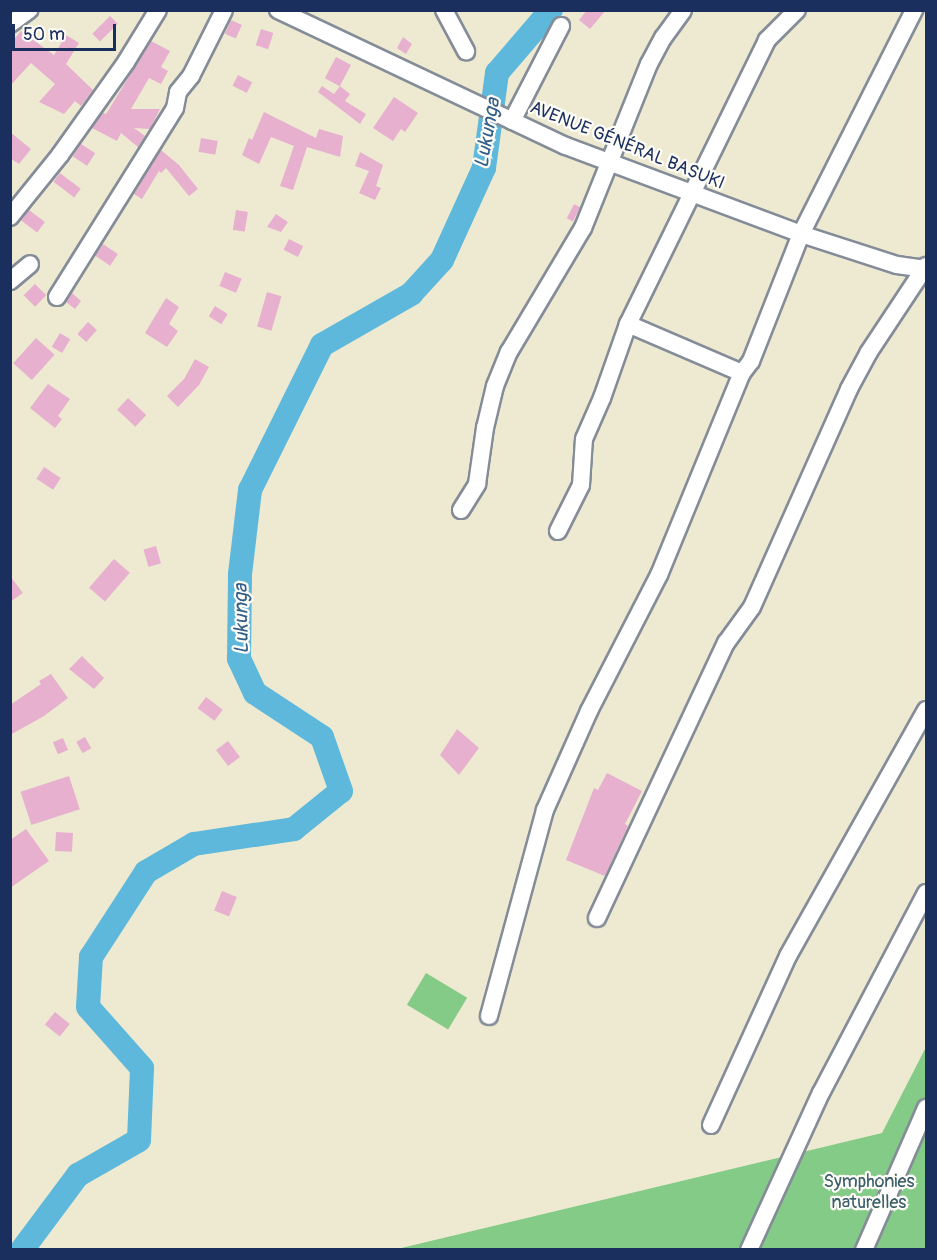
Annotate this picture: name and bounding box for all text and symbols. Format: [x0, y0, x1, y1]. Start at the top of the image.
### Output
scale bar [15, 12, 118, 50]
text: 50 m [23, 23, 65, 46]
water label: Lukunga [469, 96, 505, 170]
street label: AVENUE GÉNÉRAL BASUKI [527, 97, 727, 195]
water label: Lukunga [228, 584, 254, 654]
park label: Symphonies naturelles [824, 1172, 914, 1214]

